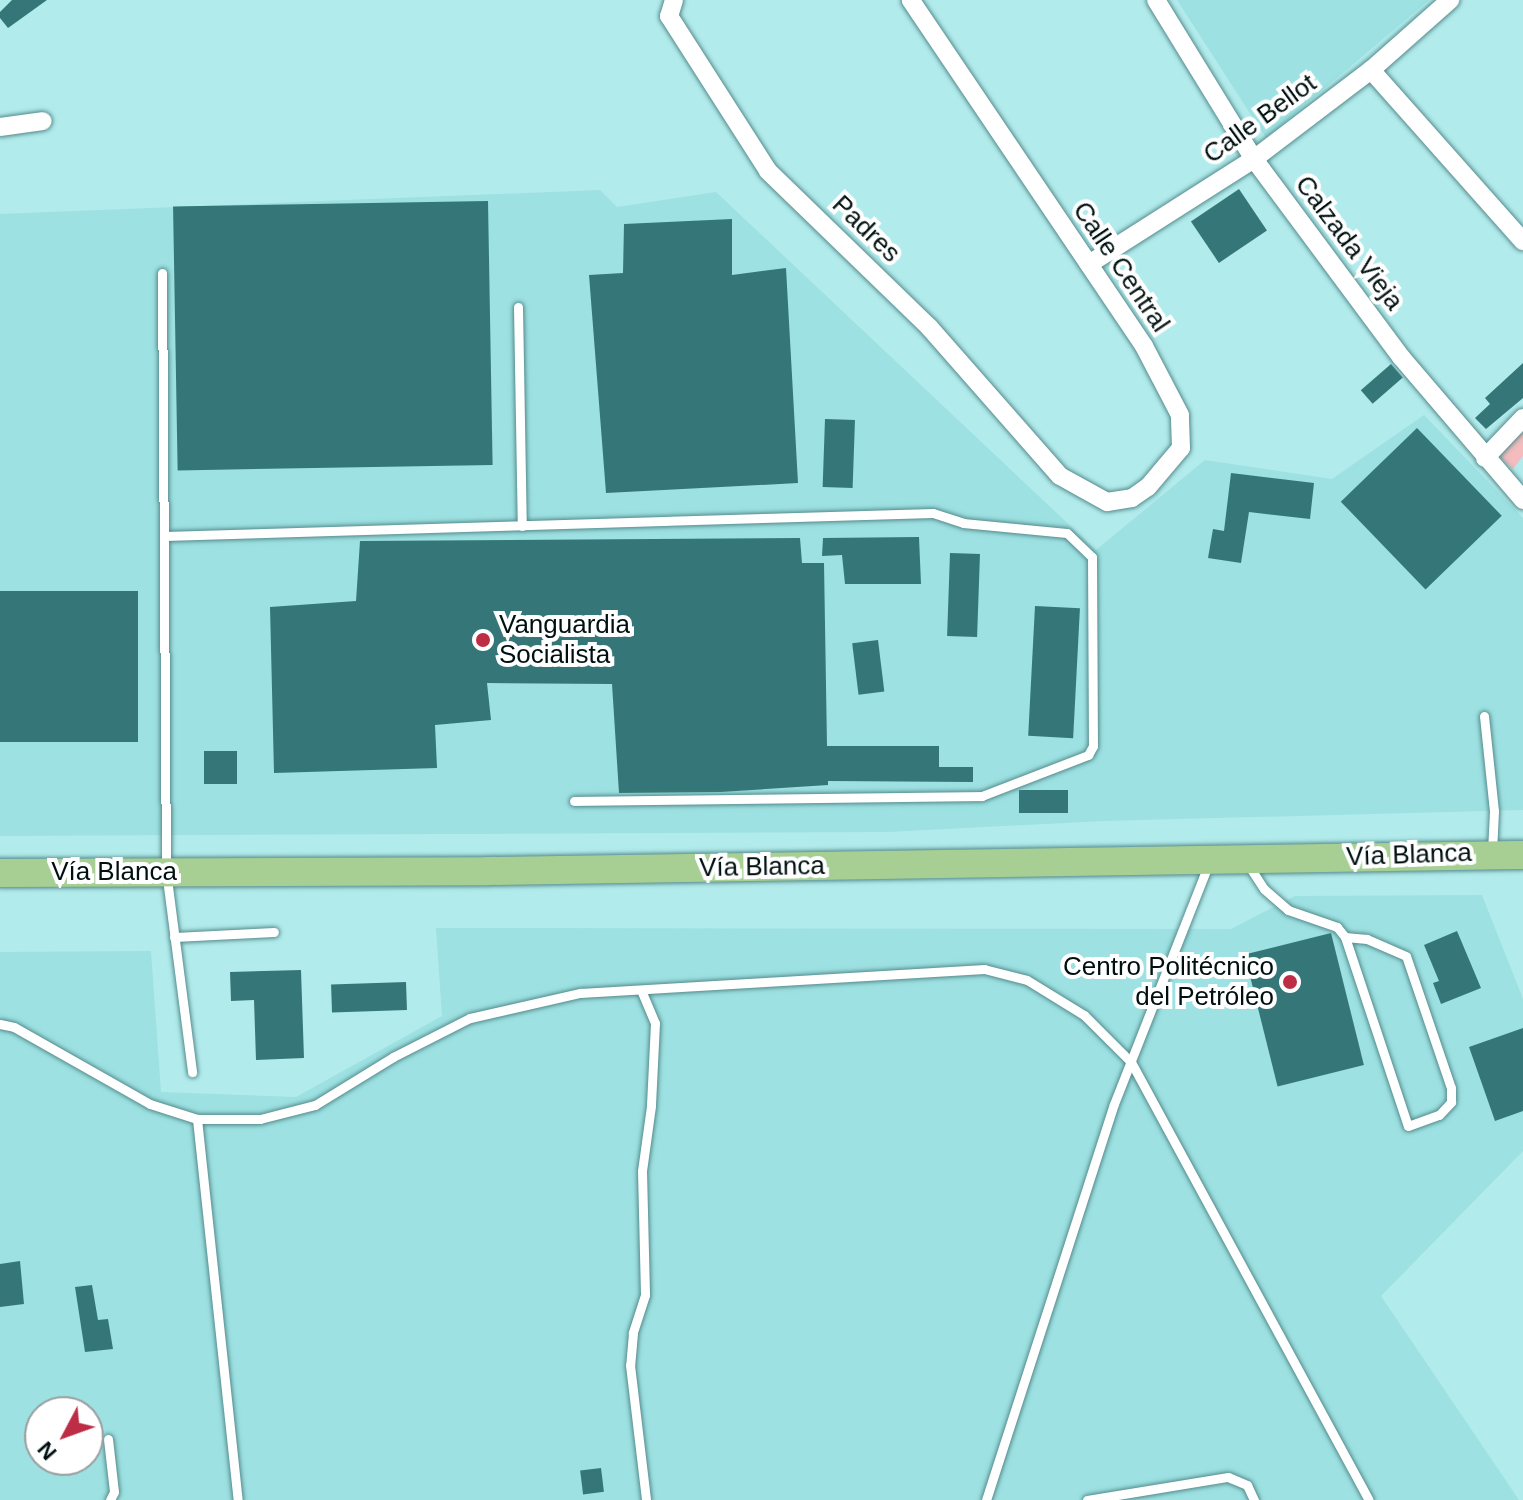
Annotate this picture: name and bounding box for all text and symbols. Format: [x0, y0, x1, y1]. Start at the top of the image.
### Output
street label: Calle Bellot [1198, 68, 1322, 170]
street label: Calzada Vieja [1288, 170, 1410, 316]
street label: Padres [826, 189, 906, 269]
street label: Calle Central [1066, 196, 1176, 338]
place label: Vanguardia Socialista [499, 609, 630, 670]
marker: Vanguardia Socialista [474, 631, 492, 649]
street label: Vía Blanca [1346, 837, 1472, 873]
street label: Vía Blanca [699, 850, 825, 884]
street label: Vía Blanca [51, 856, 177, 888]
place label: Centro Politécnico del Petróleo [1063, 951, 1274, 1012]
marker: Centro Politécnico del Petróleo [1281, 973, 1299, 991]
north arrow [24, 1396, 104, 1476]
text: N [32, 1437, 62, 1465]

